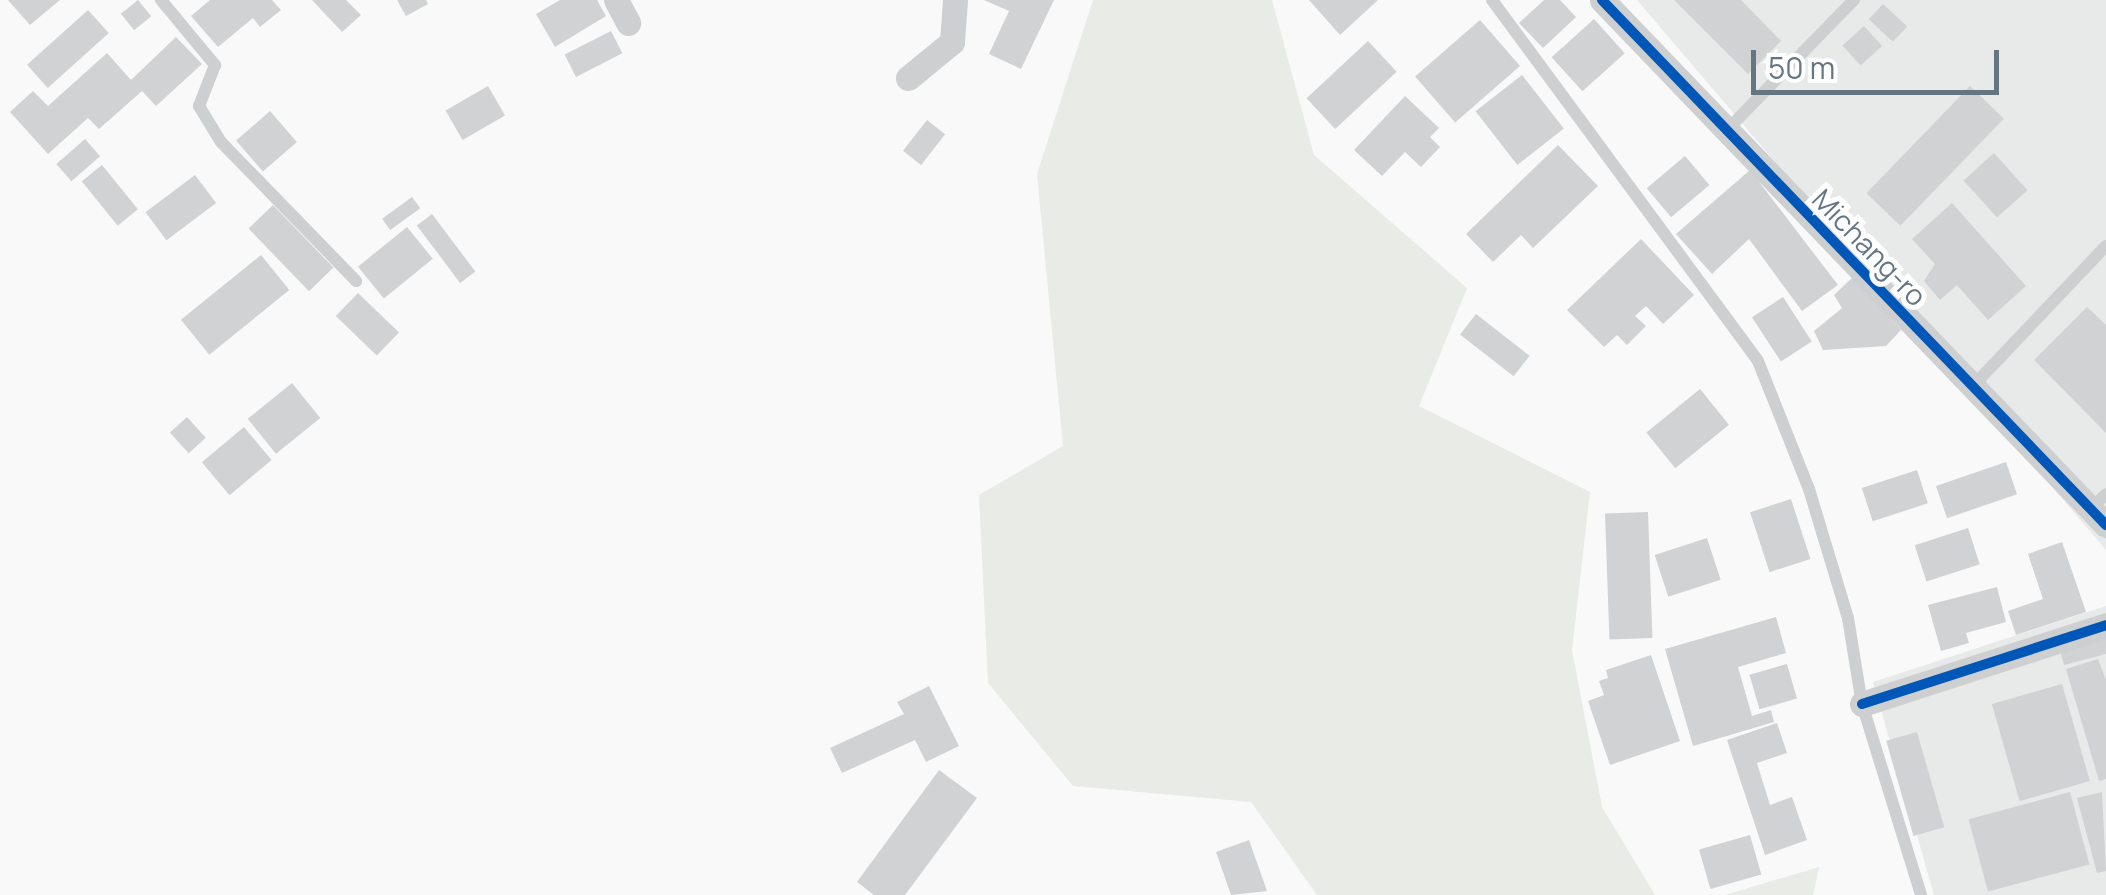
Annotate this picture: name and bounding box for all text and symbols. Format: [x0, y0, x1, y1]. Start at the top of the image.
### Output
scale bar [1756, 30, 2004, 92]
text: 50 m [1768, 47, 1835, 88]
street label: Michang-ro [1806, 182, 1934, 312]

